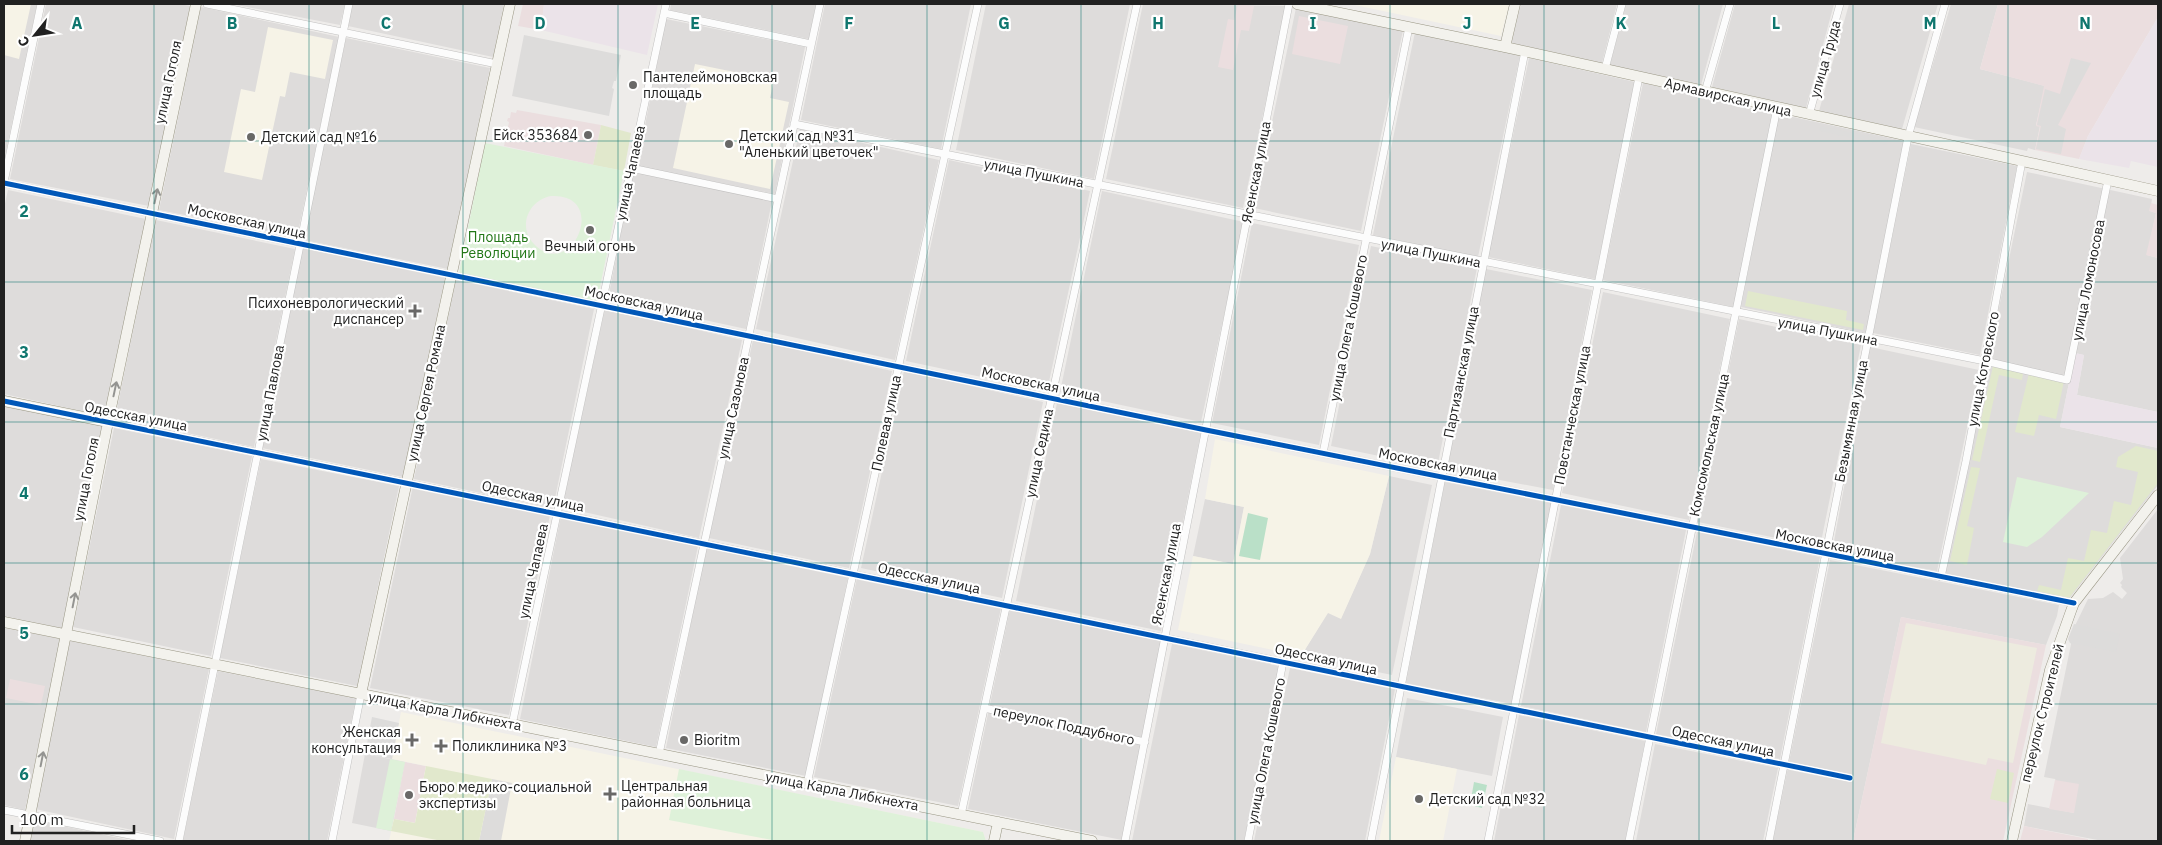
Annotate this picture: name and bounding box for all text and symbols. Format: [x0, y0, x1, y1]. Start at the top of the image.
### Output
north arrow [10, 10, 60, 60]
text: A [72, 13, 83, 33]
text: B [227, 13, 238, 33]
text: C [381, 13, 391, 33]
text: D [534, 13, 546, 33]
text: E [690, 13, 700, 33]
text: F [844, 13, 854, 33]
text: G [998, 13, 1010, 33]
text: H [1152, 13, 1164, 33]
text: I [1310, 13, 1317, 33]
text: J [1463, 13, 1471, 33]
text: K [1615, 13, 1627, 33]
text: L [1772, 13, 1780, 33]
text: M [1923, 13, 1937, 33]
text: N [2079, 13, 2091, 33]
street label: улица Труда [1805, 18, 1845, 100]
text: С [14, 33, 34, 50]
street label: улица Гоголя [150, 39, 186, 125]
place label: Пантелеймоновская площадь [643, 68, 777, 102]
street label: Армавирская улица [1663, 74, 1794, 121]
marker: Пантелеймоновская площадь [627, 79, 639, 91]
street label: Ясенская улица [1237, 119, 1275, 225]
street label: улица Чапаева [611, 123, 649, 222]
place label: Ейск 353684 [493, 126, 578, 144]
place label: Детский сад №31 "Аленький цветочек" [739, 127, 879, 161]
place label: Детский сад №16 [261, 128, 377, 146]
marker: Ейск 353684 [582, 129, 594, 141]
marker: Детский сад №16 [245, 131, 257, 143]
marker: Детский сад №31 "Аленький цветочек" [723, 138, 735, 150]
street label: улица Пушкина [982, 154, 1086, 192]
one-way arrow [152, 188, 161, 204]
street label: Московская улица [186, 200, 309, 242]
text: 2 [19, 201, 29, 221]
street label: улица Ломоносова [2067, 217, 2109, 342]
marker: Вечный огонь [584, 224, 596, 236]
park label: Площадь Революции [460, 228, 536, 262]
street label: улица Пушкина [1379, 234, 1483, 272]
place label: Вечный огонь [544, 237, 636, 255]
street label: улица Олега Кошевого [1325, 253, 1371, 403]
street label: Московская улица [583, 282, 706, 324]
place label: Психоневрологический диспансер [248, 294, 404, 328]
marker: Психоневрологический диспансер [408, 304, 422, 318]
street label: Партизанская улица [1439, 304, 1483, 440]
street label: улица Котовского [1963, 310, 2003, 428]
street label: улица Пушкина [1776, 312, 1880, 350]
street label: улица Сергея Романа [403, 322, 449, 463]
text: 3 [19, 342, 29, 362]
street label: улица Павлова [252, 343, 288, 443]
street label: Повстанческая улица [1550, 343, 1594, 486]
street label: улица Сазонова [713, 355, 753, 461]
street label: Безымянная улица [1830, 358, 1872, 484]
street label: Московская улица [980, 363, 1103, 405]
street label: Комсомольская улица [1685, 371, 1733, 518]
street label: Полевая улица [867, 373, 905, 473]
one-way arrow [111, 381, 121, 397]
street label: Одесская улица [83, 397, 189, 435]
street label: улица Седина [1021, 406, 1057, 499]
street label: улица Гоголя [69, 436, 103, 522]
street label: Московская улица [1377, 444, 1500, 484]
street label: Одесская улица [480, 476, 586, 516]
text: 4 [19, 483, 29, 503]
street label: улица Чапаева [514, 521, 552, 620]
street label: Ясенская улица [1147, 521, 1185, 627]
street label: Московская улица [1774, 525, 1897, 565]
street label: Одесская улица [876, 558, 982, 598]
one-way arrow [69, 592, 79, 608]
text: 5 [19, 623, 29, 643]
street label: Одесская улица [1273, 639, 1379, 679]
street label: переулок Строителей [2016, 642, 2068, 784]
street label: улица Олега Кошевого [1243, 676, 1289, 826]
street label: улица Карла Либкнехта [367, 687, 524, 735]
street label: переулок Поддубного [992, 701, 1136, 749]
street label: Одесская улица [1670, 721, 1776, 761]
place label: Женская консультация [311, 723, 401, 757]
place label: Bioritm [694, 731, 740, 749]
marker: Женская консультация [405, 733, 419, 747]
marker: Bioritm [678, 734, 690, 746]
place label: Поликлиника №3 [452, 737, 567, 755]
marker: Поликлиника №3 [434, 739, 448, 753]
one-way arrow [37, 752, 47, 768]
text: 6 [19, 764, 29, 784]
street label: улица Карла Либкнехта [764, 767, 921, 815]
place label: Центральная районная больница [621, 777, 751, 811]
place label: Бюро медико-социальной экспертизы [419, 778, 592, 812]
marker: Центральная районная больница [603, 787, 617, 801]
marker: Бюро медико-социальной экспертизы [403, 789, 415, 801]
place label: Детский сад №32 [1429, 790, 1545, 808]
marker: Детский сад №32 [1413, 793, 1425, 805]
scale bar [12, 802, 135, 834]
text: 100 m [20, 810, 64, 829]

